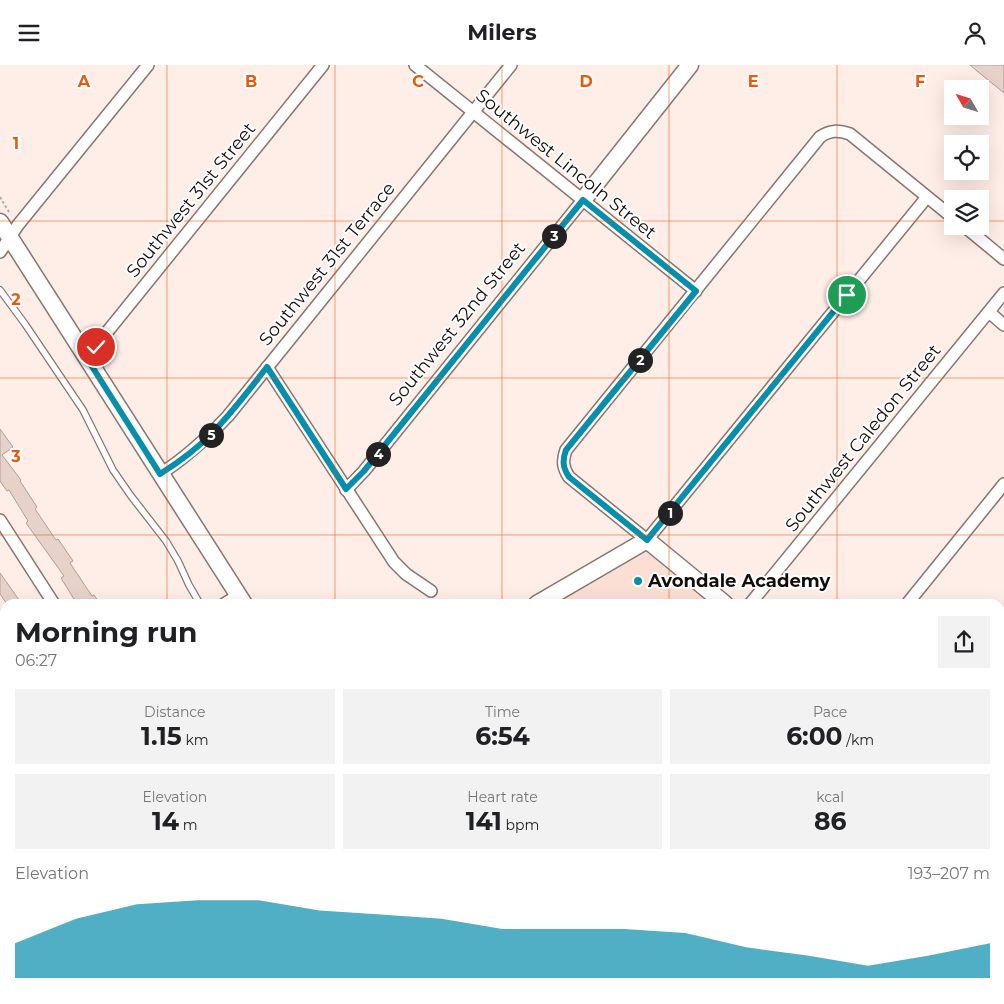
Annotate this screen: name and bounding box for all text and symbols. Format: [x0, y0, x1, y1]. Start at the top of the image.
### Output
icon: menu [15, 19, 43, 47]
text: Milers [467, 19, 537, 46]
icon: person [961, 19, 989, 47]
text: A [77, 72, 91, 91]
text: B [245, 72, 257, 91]
text: C [412, 72, 424, 91]
text: D [579, 72, 593, 91]
text: E [748, 72, 758, 91]
text: F [915, 72, 925, 91]
north arrow [944, 80, 989, 125]
map controls [944, 80, 989, 235]
street label: Southwest Lincoln Street [471, 84, 661, 244]
street label: Southwest 31st Street [122, 118, 260, 282]
text: 1 [13, 134, 19, 153]
button: locate [944, 135, 989, 180]
street label: Southwest 31st Terrace [254, 178, 400, 350]
button: layers [944, 190, 989, 235]
pin: 3 [542, 223, 566, 249]
text: 3 [550, 227, 559, 245]
street label: Southwest 32nd Street [384, 238, 530, 410]
pin [826, 274, 868, 316]
icon: arrive [833, 281, 861, 309]
text: 2 [11, 290, 21, 309]
pin [75, 326, 117, 368]
icon: check [82, 333, 110, 361]
street label: Southwest Caledon Street [781, 340, 945, 536]
pin: 2 [628, 347, 652, 373]
text: 2 [636, 351, 645, 369]
pin: 5 [198, 423, 224, 447]
text: 5 [207, 426, 216, 444]
pin: 4 [366, 441, 390, 467]
text: 4 [374, 445, 383, 463]
text: 3 [10, 447, 21, 466]
pin: 1 [658, 501, 682, 525]
text: 1 [668, 504, 673, 522]
place label: Avondale Academy [647, 570, 831, 592]
marker: Avondale Academy [632, 575, 644, 587]
text: Morning run [15, 615, 197, 649]
button: share [938, 616, 990, 668]
text: 06:27 [15, 651, 57, 670]
text: Distance [144, 703, 206, 721]
text: Time [485, 703, 520, 721]
text: Pace [813, 703, 847, 721]
text: 1.15 [141, 721, 182, 751]
text: 6:54 [475, 721, 530, 751]
text: 6:00 [786, 721, 843, 751]
text: km [182, 731, 209, 749]
text: /km [843, 731, 874, 749]
text: Elevation [142, 788, 207, 806]
text: Heart rate [467, 788, 538, 806]
text: kcal [816, 788, 844, 806]
text: 14 [152, 806, 179, 836]
text: 141 [466, 806, 502, 836]
text: 86 [814, 806, 846, 836]
text: m [179, 816, 198, 834]
text: bpm [502, 816, 539, 834]
text: Elevation [15, 864, 89, 883]
text: 193–207 m [908, 864, 990, 883]

